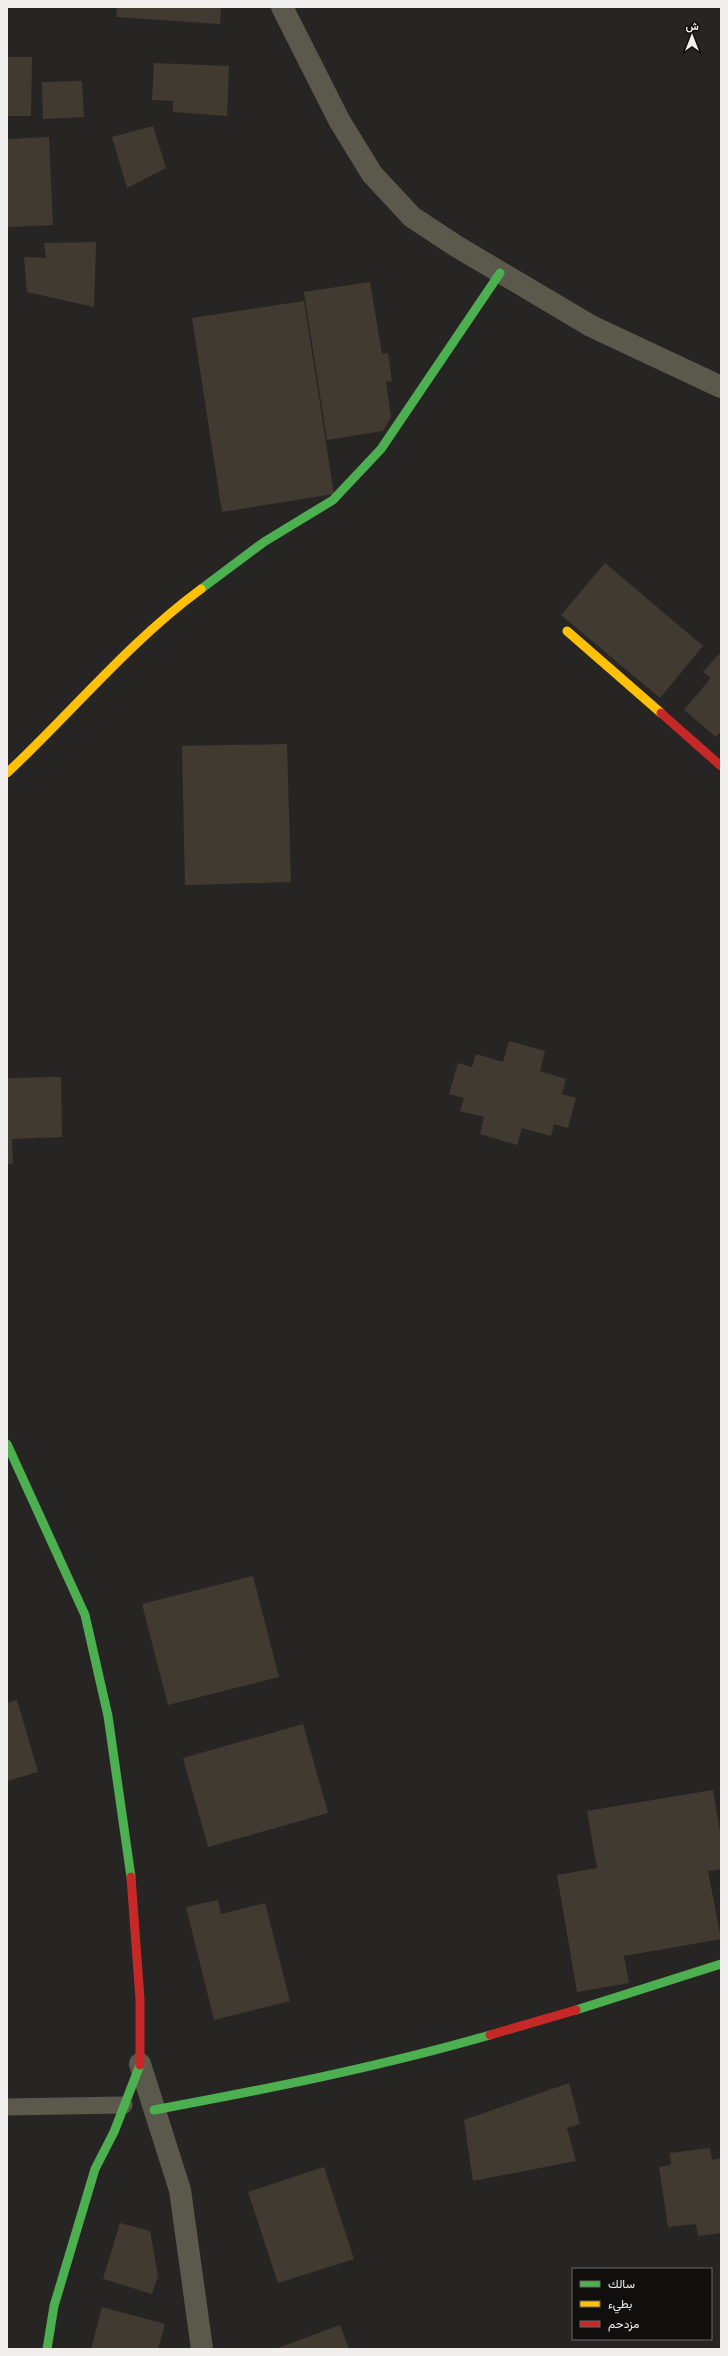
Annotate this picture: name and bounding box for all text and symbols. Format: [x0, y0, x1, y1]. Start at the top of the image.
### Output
north arrow [672, 16, 712, 56]
text: ش [685, 19, 699, 33]
legend [572, 2268, 712, 2340]
text: سالك [608, 2276, 635, 2292]
text: بطيء [608, 2296, 632, 2314]
text: مزدحم [608, 2316, 639, 2332]

